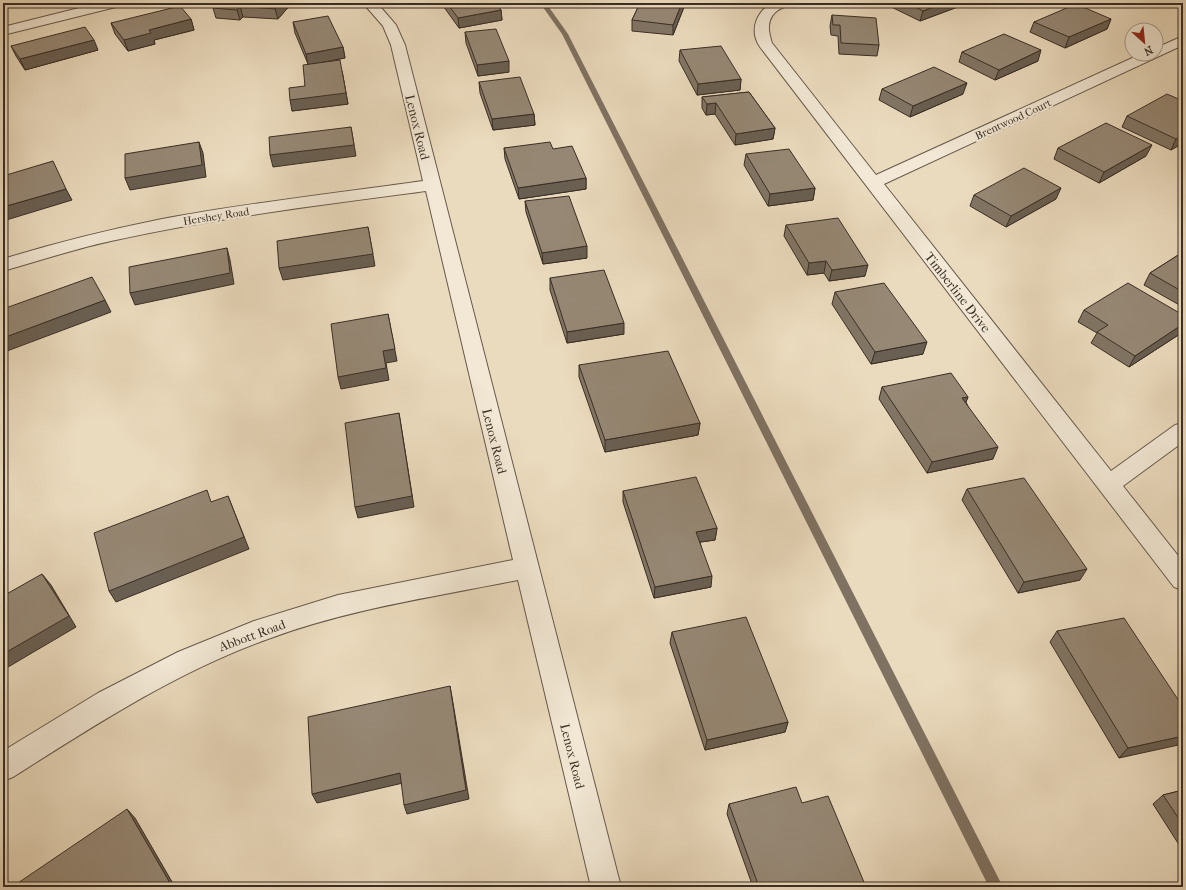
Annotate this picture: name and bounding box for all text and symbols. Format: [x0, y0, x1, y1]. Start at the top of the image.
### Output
north arrow [1124, 22, 1164, 62]
text: N [1141, 43, 1155, 58]
street label: Lenox Road [402, 93, 433, 162]
street label: Brentwood Court [973, 96, 1053, 143]
street label: Hershey Road [182, 205, 251, 228]
street label: Timberline Drive [922, 249, 994, 336]
street label: Lenox Road [479, 407, 510, 476]
street label: Abbott Road [216, 616, 288, 655]
street label: Lenox Road [557, 722, 588, 791]

